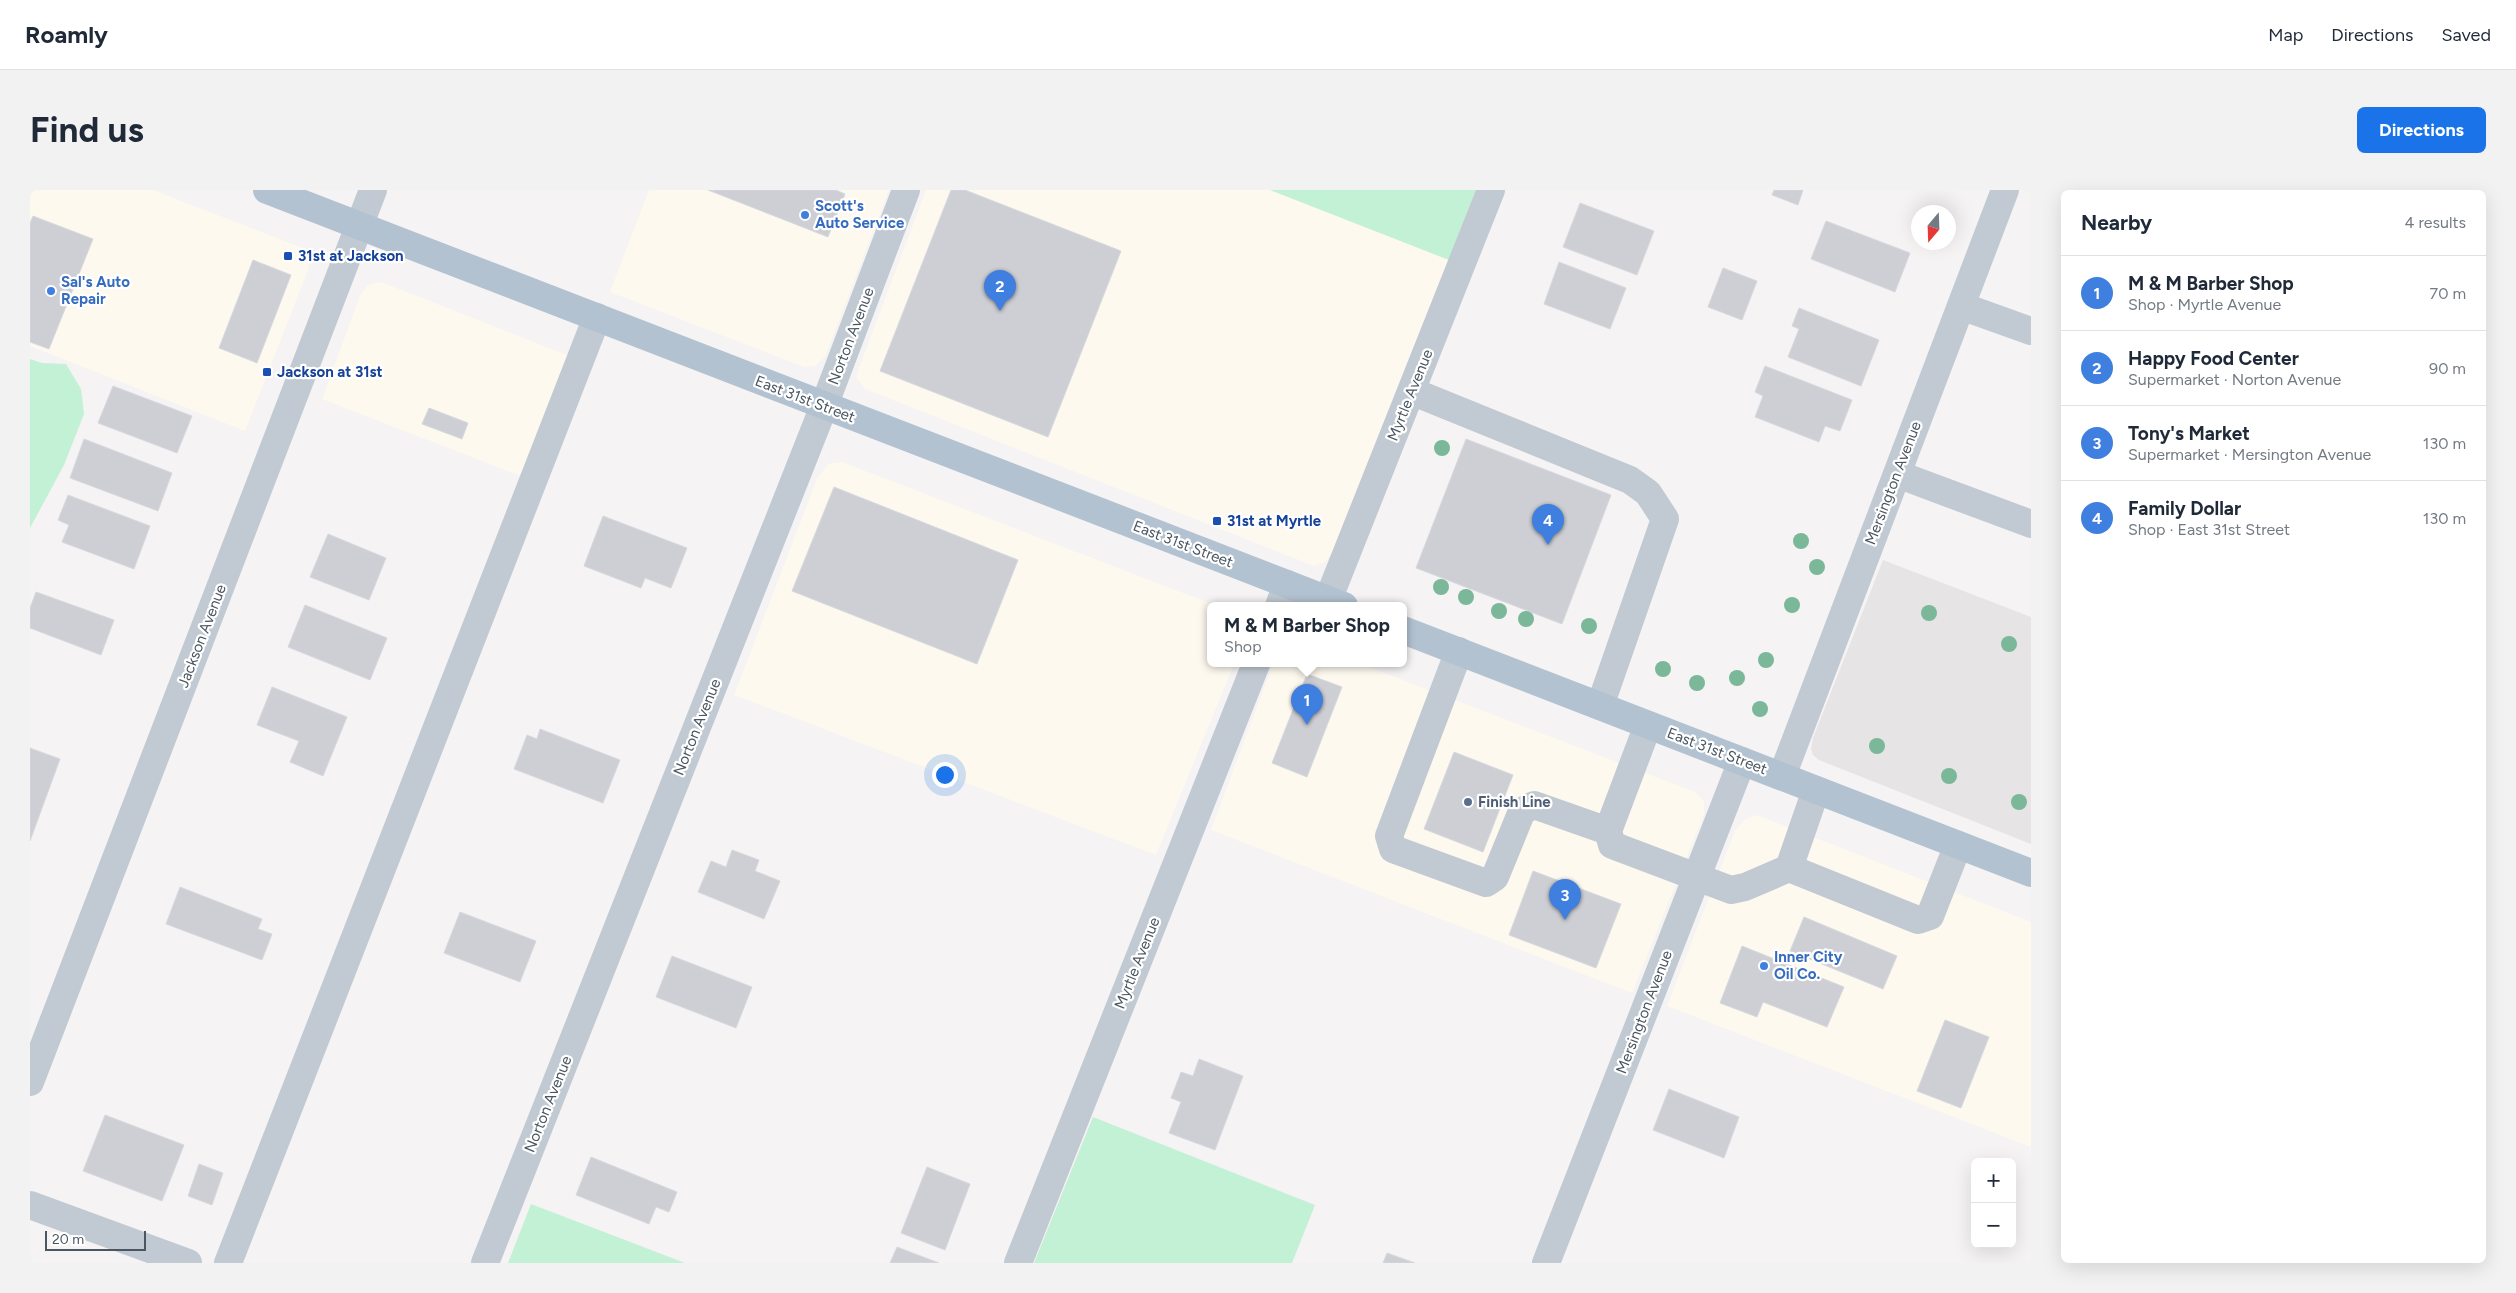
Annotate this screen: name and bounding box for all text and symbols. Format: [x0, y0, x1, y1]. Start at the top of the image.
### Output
text: Roamly [25, 20, 108, 49]
text: Map [2268, 24, 2303, 46]
text: Directions [2331, 24, 2413, 46]
text: Saved [2441, 24, 2491, 46]
button: Directions [2357, 107, 2486, 153]
text: Find us [30, 109, 144, 151]
place label: Scott's Auto Service [815, 197, 905, 232]
north arrow [1911, 205, 1956, 250]
marker: Scott's Auto Service [799, 209, 811, 221]
text: Nearby [2081, 210, 2152, 235]
text: 4 results [2405, 213, 2466, 232]
place label: 31st at Jackson [298, 247, 404, 265]
marker: 31st at Jackson [282, 250, 294, 262]
pin: 2 [984, 270, 1016, 311]
text: M & M Barber Shop [2128, 272, 2294, 295]
place label: Sal's Auto Repair [61, 273, 130, 308]
text: 1 [2094, 284, 2100, 303]
text: 70 m [2430, 284, 2466, 303]
marker: Sal's Auto Repair [45, 285, 57, 297]
street label: Norton Avenue [824, 285, 878, 387]
text: Shop · Myrtle Avenue [2128, 295, 2281, 314]
street label: Myrtle Avenue [1383, 347, 1437, 443]
text: Happy Food Center [2128, 347, 2299, 370]
text: 2 [2092, 359, 2102, 378]
text: 90 m [2429, 359, 2466, 378]
place label: Jackson at 31st [277, 363, 383, 381]
marker: Jackson at 31st [261, 366, 273, 378]
text: Supermarket · Norton Avenue [2128, 370, 2341, 389]
street label: East 31st Street [752, 372, 858, 426]
street label: Mersington Avenue [1861, 419, 1925, 547]
text: Tony's Market [2128, 422, 2250, 445]
text: 3 [2093, 434, 2101, 453]
text: 130 m [2423, 434, 2466, 453]
text: Supermarket · Mersington Avenue [2128, 445, 2371, 464]
text: Family Dollar [2128, 497, 2241, 520]
pin: 4 [1532, 504, 1564, 545]
text: 4 [2092, 509, 2102, 528]
text: 130 m [2423, 509, 2466, 528]
place label: 31st at Myrtle [1227, 512, 1322, 530]
marker: 31st at Myrtle [1211, 515, 1223, 527]
street label: East 31st Street [1130, 517, 1236, 571]
text: Shop · East 31st Street [2128, 520, 2290, 539]
street label: Jackson Avenue [174, 582, 230, 690]
popup [1207, 602, 1407, 667]
text: M & M Barber Shop [1224, 614, 1390, 637]
text: Shop [1224, 637, 1262, 656]
street label: Norton Avenue [669, 676, 725, 778]
pin: 1 [1291, 684, 1323, 725]
street label: East 31st Street [1664, 724, 1770, 778]
your location [932, 762, 958, 788]
place label: Finish Line [1478, 793, 1551, 811]
marker: Finish Line [1462, 796, 1474, 808]
pin: 3 [1549, 879, 1581, 920]
street label: Myrtle Avenue [1110, 915, 1164, 1011]
street label: Mersington Avenue [1612, 948, 1676, 1076]
place label: Inner City Oil Co. [1774, 948, 1843, 983]
marker: Inner City Oil Co. [1758, 960, 1770, 972]
street label: Norton Avenue [520, 1053, 576, 1155]
map controls [1971, 1158, 2016, 1248]
button: + [1971, 1158, 2016, 1203]
button: − [1971, 1203, 2016, 1248]
scale bar [45, 1228, 146, 1251]
text: 20 m [52, 1231, 84, 1248]

